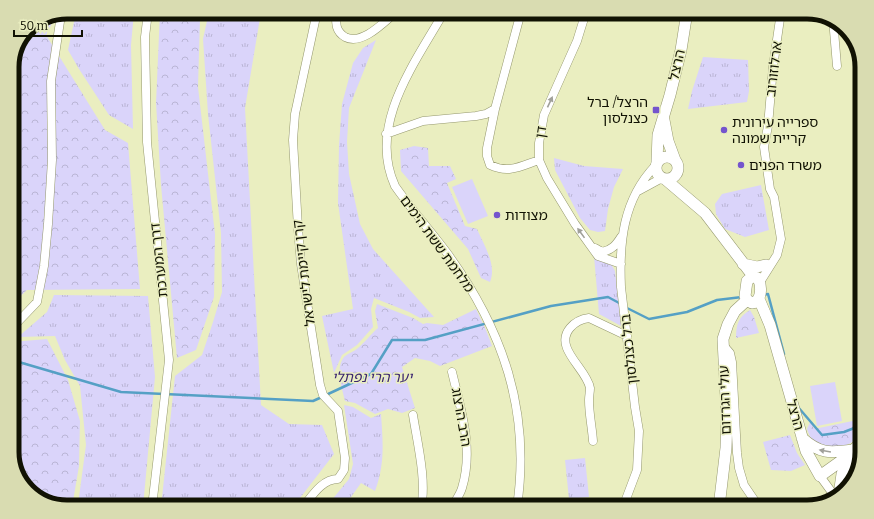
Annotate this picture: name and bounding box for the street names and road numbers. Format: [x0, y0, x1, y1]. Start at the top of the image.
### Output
street label: ארלוזורוב [762, 40, 786, 98]
street label: הרצל [665, 48, 689, 82]
street label: דן [532, 124, 550, 139]
street label: מלחמת ששת הימים [396, 192, 478, 296]
street label: קרן קיימת לישראל [289, 219, 319, 327]
street label: דרך המערכת [147, 222, 171, 298]
street label: ברל כצנלסון [617, 313, 641, 385]
street label: עולי הגרדום [715, 365, 735, 435]
street label: הרב הרצוג [447, 386, 475, 448]
street label: הרצל [783, 398, 807, 432]

